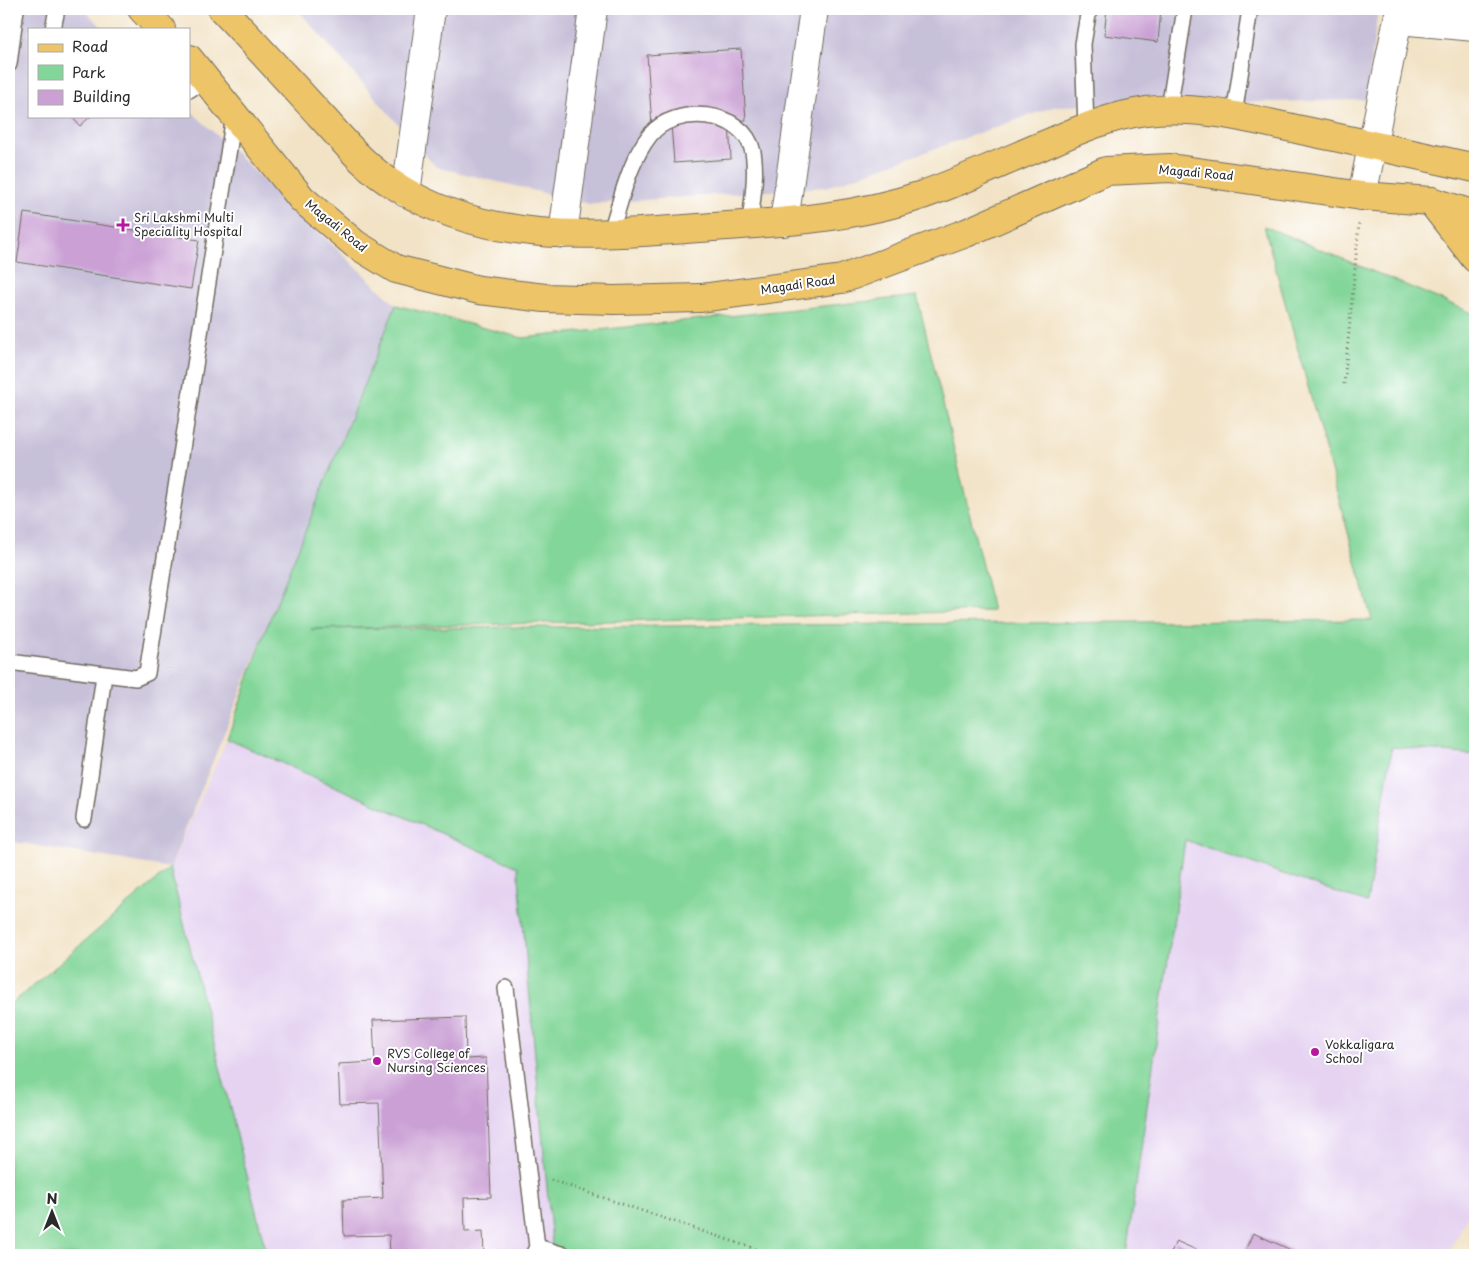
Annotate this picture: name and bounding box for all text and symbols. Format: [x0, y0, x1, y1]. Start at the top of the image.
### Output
legend [28, 28, 190, 118]
text: Road [72, 34, 108, 57]
text: Park [72, 60, 106, 83]
text: Building [72, 84, 131, 107]
street label: Magadi Road [1158, 160, 1234, 184]
street label: Magadi Road [302, 195, 372, 256]
place label: Sri Lakshmi Multi Speciality Hospital [134, 208, 242, 240]
marker: Sri Lakshmi Multi Speciality Hospital [116, 218, 130, 232]
street label: Magadi Road [759, 270, 836, 298]
place label: Vokkaligara School [1325, 1035, 1395, 1067]
place label: RVS College of Nursing Sciences [387, 1044, 486, 1076]
marker: Vokkaligara School [1309, 1046, 1321, 1058]
marker: RVS College of Nursing Sciences [371, 1055, 383, 1067]
north arrow [28, 1186, 78, 1236]
text: N [46, 1188, 58, 1209]

